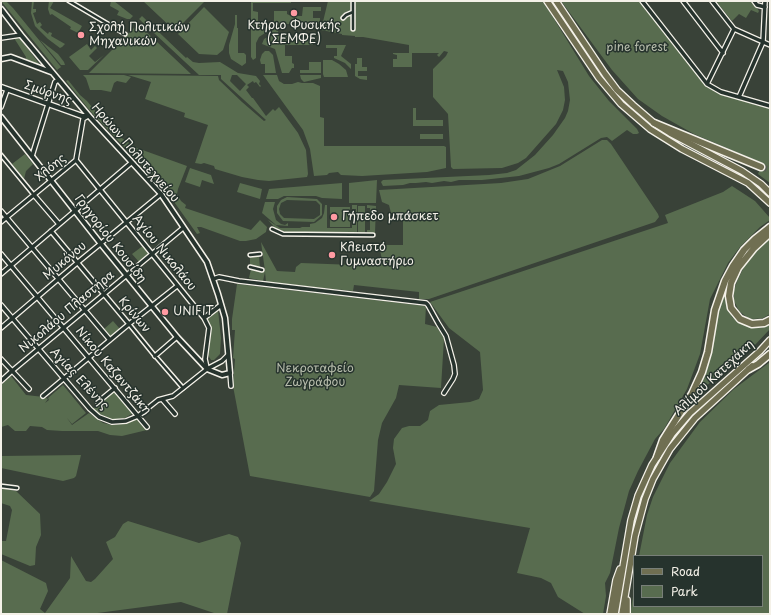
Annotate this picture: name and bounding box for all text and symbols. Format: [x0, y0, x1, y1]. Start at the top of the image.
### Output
marker: Κτήριο Φυσικής (ΣΕΜΦΕ) [289, 8, 299, 18]
place label: Κτήριο Φυσικής (ΣΕΜΦΕ) [247, 19, 341, 47]
place label: Σχολή Πολιτικών Μηχανικών [89, 21, 190, 49]
marker: Σχολή Πολιτικών Μηχανικών [76, 30, 86, 40]
park label: pine forest [606, 41, 668, 55]
street label: Σμύρνης [22, 78, 74, 108]
street label: Ηρώων Πολυτεχνείου [88, 101, 182, 205]
street label: Χλόης [33, 151, 69, 185]
street label: Γρηγορίου Κουσίδη [71, 192, 149, 286]
place label: Γήπεδο μπάσκετ [342, 210, 439, 224]
street label: Αγίου Νικολάου [129, 212, 199, 294]
marker: Γήπεδο μπάσκετ [329, 212, 339, 222]
street label: Μυκόνου [41, 239, 89, 283]
place label: Κλειστό Γυμναστήριο [340, 241, 414, 269]
marker: Κλειστό Γυμναστήριο [327, 250, 337, 260]
street label: Νικολάου Πλαστήρα [16, 268, 118, 356]
street label: Κρίνων [115, 294, 153, 336]
place label: UNIFIT [173, 305, 214, 319]
marker: UNIFIT [160, 307, 170, 317]
street label: Νίκου Καζαντζάκη [72, 324, 154, 418]
street label: Αλίμου Κατεχάκη [671, 337, 757, 419]
street label: Αγίας Ελένης [47, 345, 111, 413]
park label: Νεκροταφείο Ζωγράφου [276, 362, 354, 390]
legend [633, 555, 763, 607]
text: Road [671, 562, 700, 580]
text: Park [671, 582, 698, 600]

